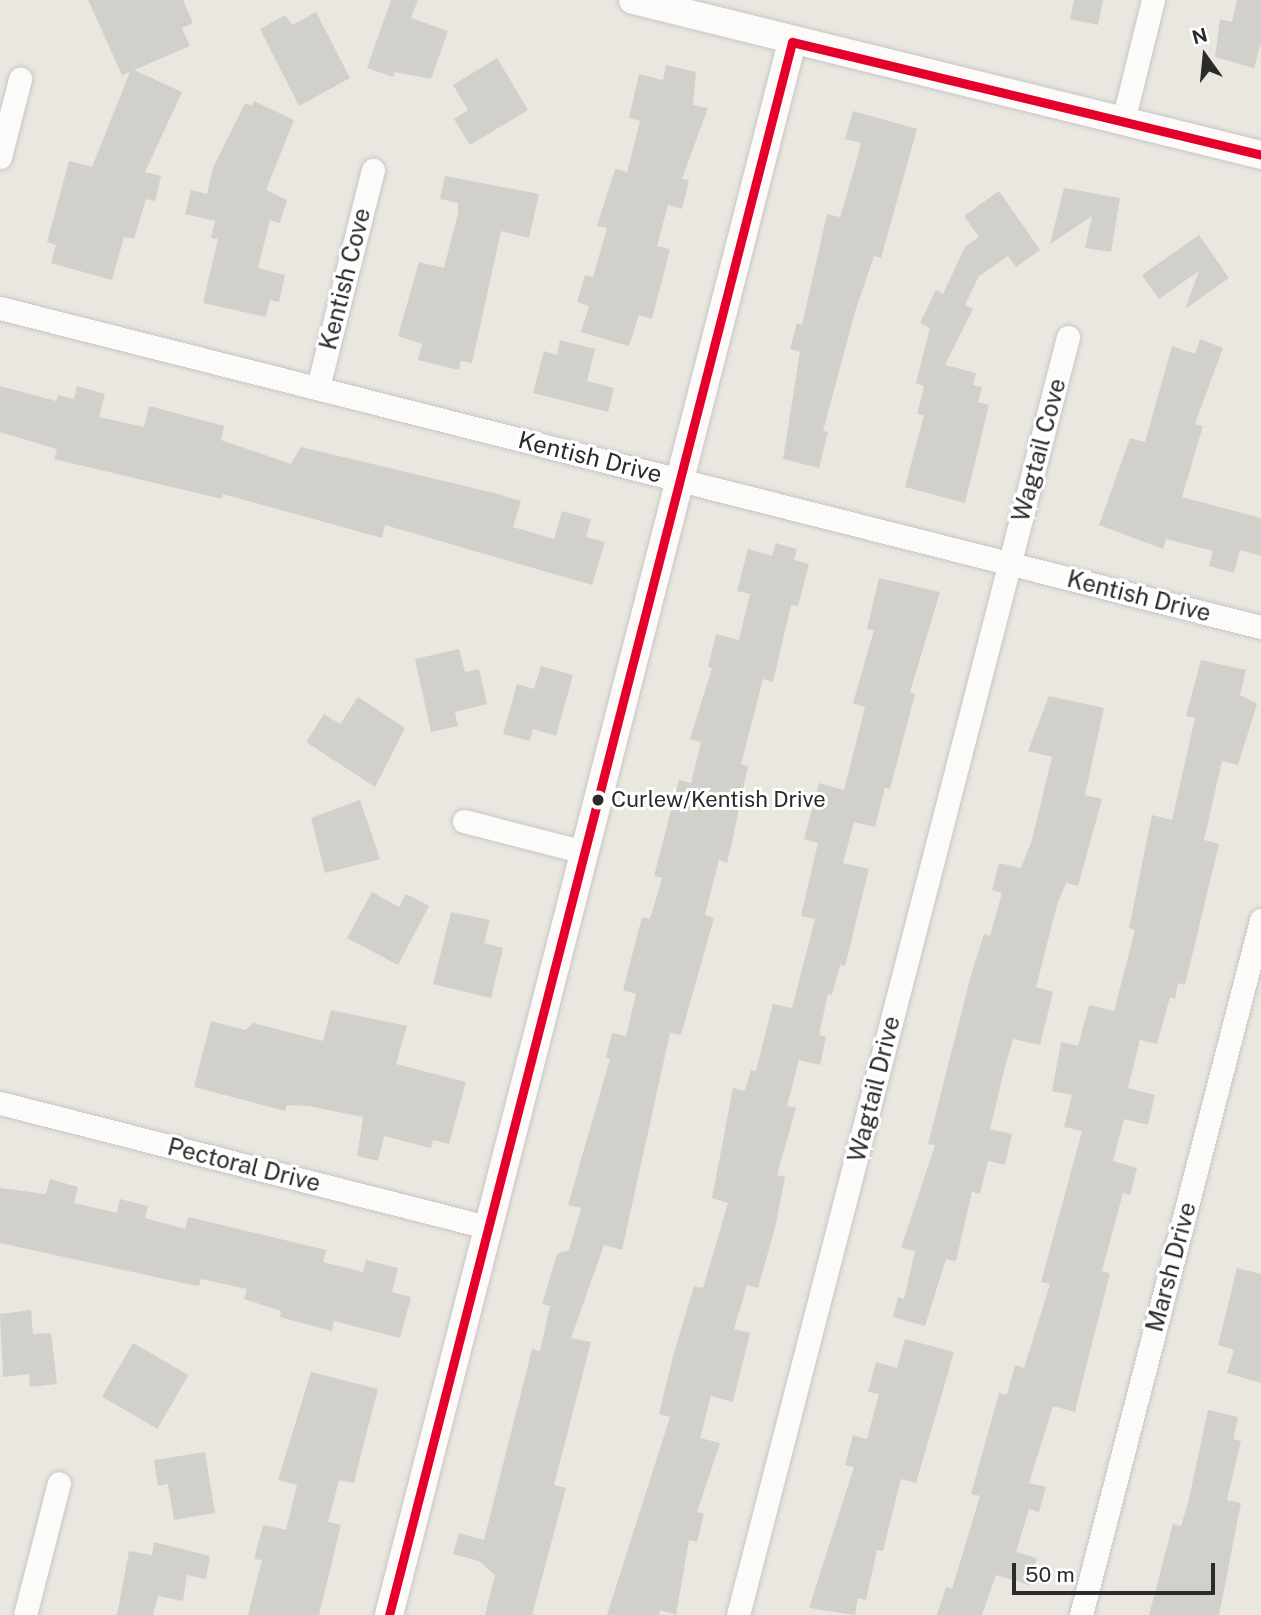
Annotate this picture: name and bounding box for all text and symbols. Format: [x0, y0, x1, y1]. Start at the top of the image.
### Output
north arrow [1170, 21, 1240, 91]
text: N [1190, 23, 1210, 48]
street label: Kentish Cove [313, 205, 377, 353]
street label: Wagtail Cove [1006, 375, 1072, 525]
street label: Kentish Drive [515, 425, 665, 489]
street label: Kentish Drive [1064, 564, 1214, 628]
place label: Curlew/Kentish Drive [611, 787, 826, 813]
marker: Curlew/Kentish Drive [591, 793, 605, 807]
street label: Wagtail Drive [842, 1013, 906, 1165]
street label: Pectoral Drive [165, 1132, 323, 1198]
street label: Marsh Drive [1140, 1199, 1202, 1335]
scale bar [1016, 1548, 1219, 1592]
text: 50 m [1025, 1562, 1075, 1587]

